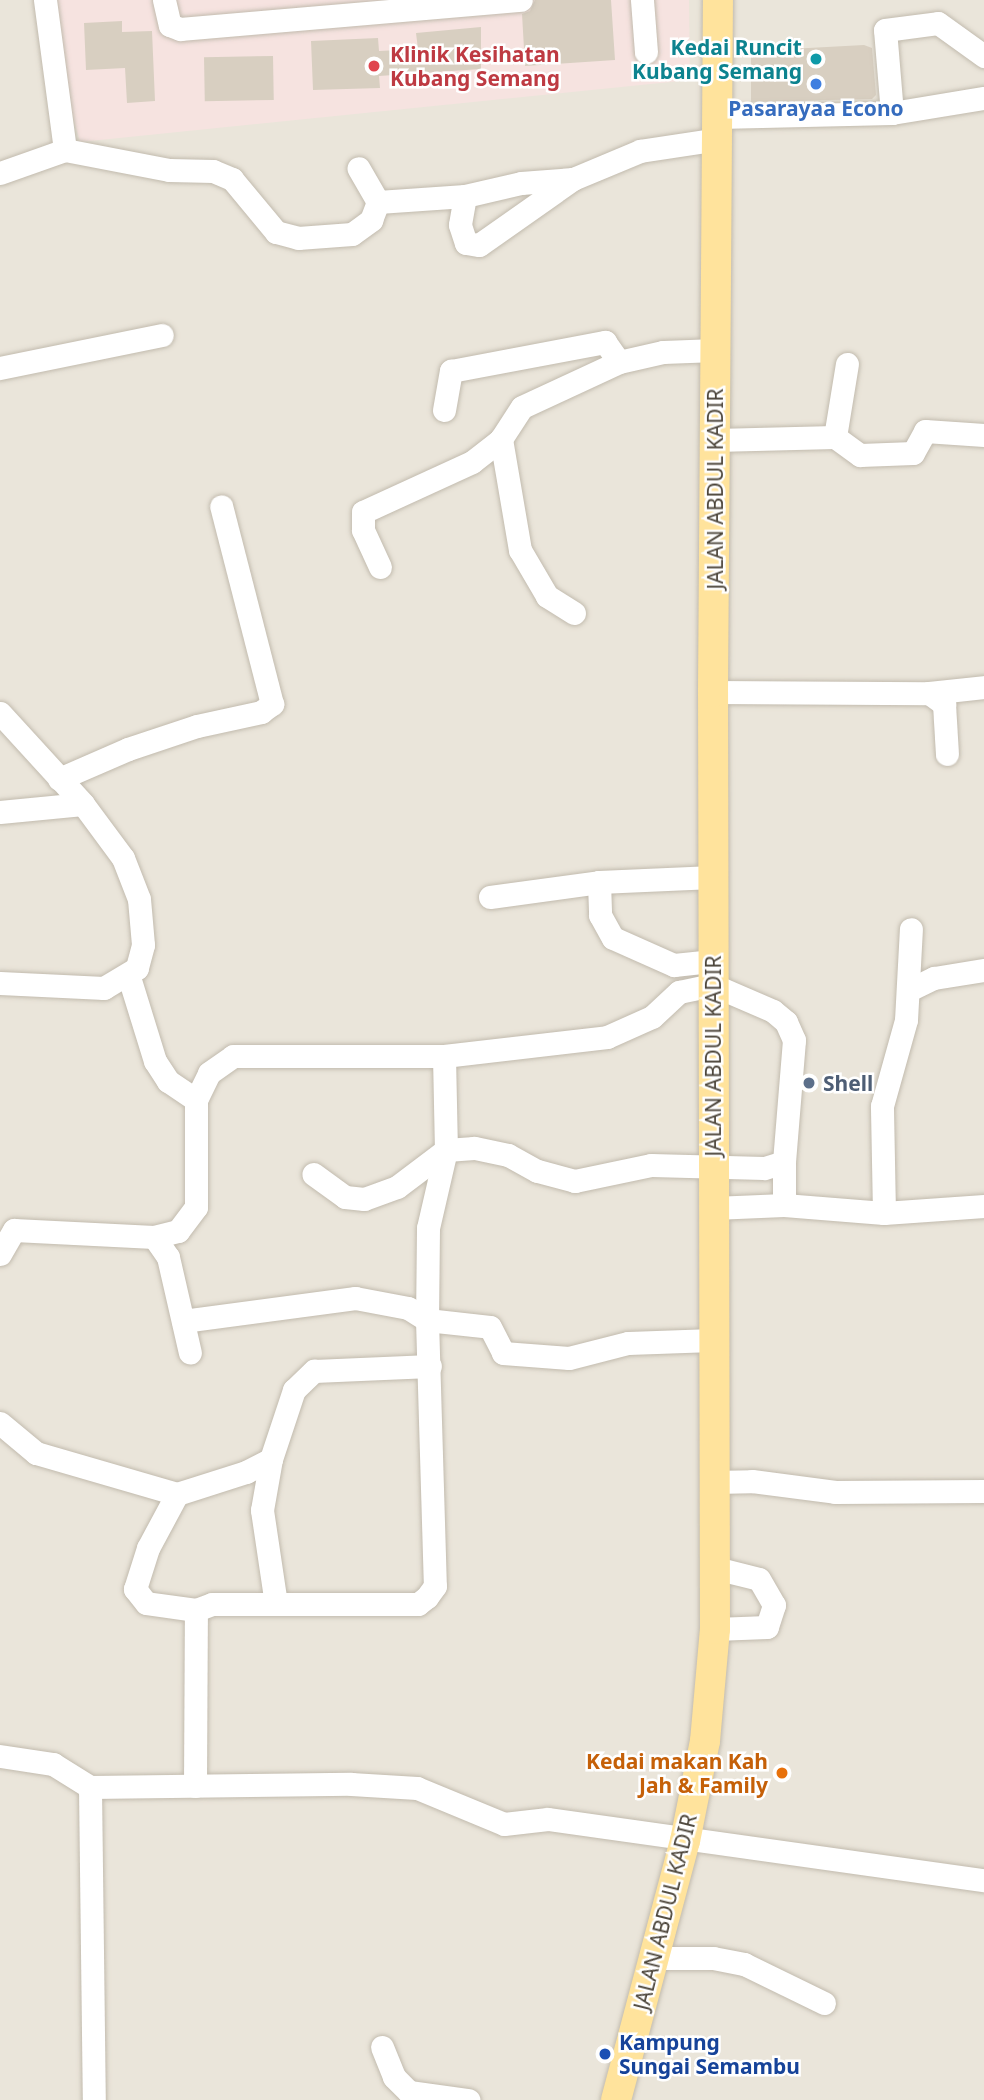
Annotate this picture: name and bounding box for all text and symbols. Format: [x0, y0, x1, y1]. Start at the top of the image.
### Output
place label: Kedai Runcit Kubang Semang [632, 34, 802, 84]
place label: Klinik Kesihatan Kubang Semang [390, 41, 560, 91]
marker: Kedai Runcit Kubang Semang [808, 51, 824, 67]
marker: Klinik Kesihatan Kubang Semang [364, 56, 384, 76]
marker: Pasarayaa Econo [808, 76, 824, 92]
place label: Pasarayaa Econo [728, 95, 904, 121]
street label: JALAN ABDUL KADIR [702, 388, 728, 590]
street label: JALAN ABDUL KADIR [700, 955, 726, 1157]
place label: Shell [823, 1070, 873, 1096]
marker: Shell [801, 1075, 817, 1091]
place label: Kedai makan Kah Jah & Family [586, 1748, 768, 1798]
marker: Kedai makan Kah Jah & Family [774, 1765, 790, 1781]
street label: JALAN ABDUL KADIR [628, 1811, 702, 2013]
place label: Kampung Sungai Semambu [619, 2029, 800, 2079]
marker: Kampung Sungai Semambu [597, 2046, 613, 2062]

